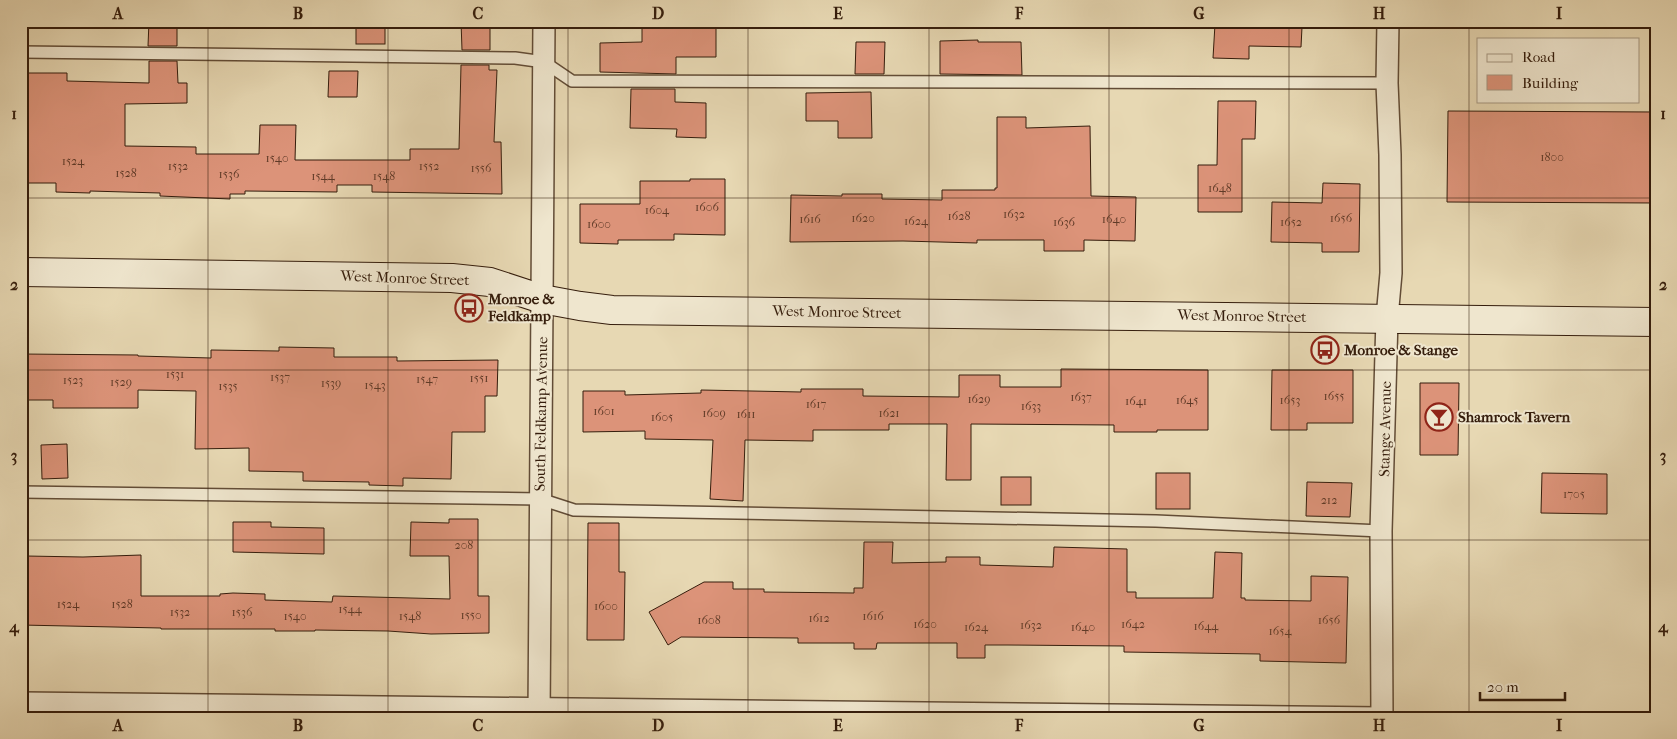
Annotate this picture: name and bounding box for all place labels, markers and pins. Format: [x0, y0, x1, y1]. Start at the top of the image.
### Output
place label: Monroe & Feldkamp [487, 290, 555, 325]
bus stop icon: Monroe & Feldkamp [454, 293, 484, 323]
bus stop icon: Monroe & Stange [1310, 335, 1340, 365]
place label: Monroe & Stange [1343, 341, 1459, 359]
bar icon: Shamrock Tavern [1424, 402, 1454, 432]
place label: Shamrock Tavern [1458, 408, 1571, 426]

